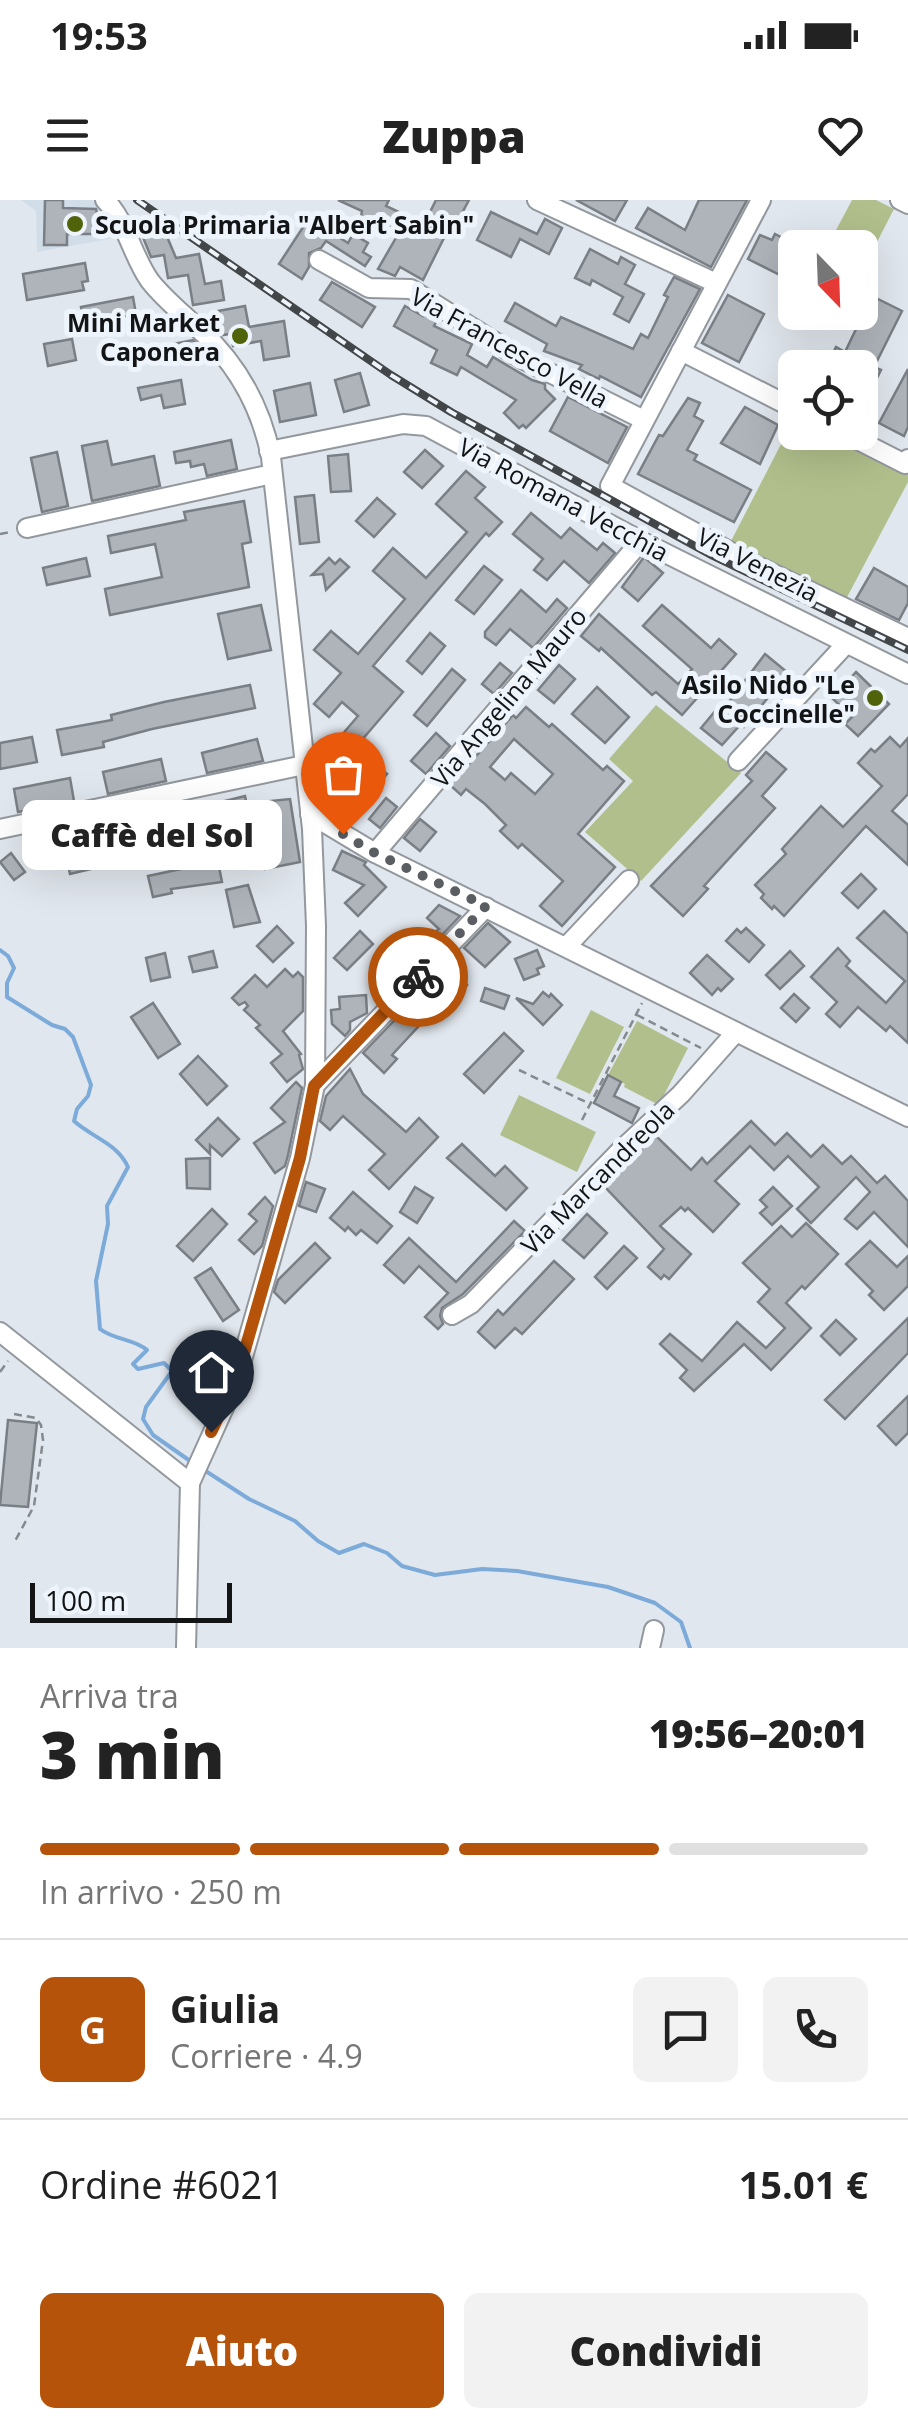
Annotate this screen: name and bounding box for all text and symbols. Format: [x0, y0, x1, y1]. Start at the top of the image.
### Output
text: 19:53 [50, 9, 148, 61]
text: Zuppa [382, 105, 526, 166]
icon: menu [40, 108, 95, 163]
icon: heart [813, 108, 868, 163]
place label: Scuola Primaria "Albert Sabin" [95, 207, 474, 241]
marker: Scuola Primaria "Albert Sabin" [64, 213, 86, 235]
north arrow [778, 230, 878, 330]
map controls [778, 230, 878, 450]
street label: Via Francesco Vella [405, 279, 615, 415]
place label: Mini Market Caponera [67, 305, 220, 368]
marker: Mini Market Caponera [229, 325, 251, 347]
button: locate [778, 350, 878, 450]
street label: Via Romana Vecchia [453, 429, 675, 569]
street label: Via Venezia [692, 519, 824, 609]
street label: Via Angelina Mauro [422, 600, 594, 794]
place label: Asilo Nido "Le Coccinelle" [682, 667, 855, 730]
marker: Asilo Nido "Le Coccinelle" [864, 687, 886, 709]
pin [301, 732, 386, 835]
icon: bag [316, 747, 371, 802]
callout: Caffè del Sol [23, 799, 283, 869]
text: Caffè del Sol [50, 813, 254, 856]
courier [368, 927, 468, 1027]
icon: bike [391, 950, 446, 1005]
street label: Via Marcandreola [513, 1093, 681, 1261]
pin [169, 1330, 254, 1433]
icon: home [184, 1345, 239, 1400]
scale bar [30, 1578, 232, 1622]
text: 100 m [45, 1581, 126, 1619]
text: Arriva tra [40, 1674, 179, 1717]
text: 19:56–20:01 [649, 1707, 868, 1759]
text: 3 min [40, 1710, 225, 1798]
text: In arrivo · 250 m [40, 1870, 282, 1913]
button: chat [633, 1977, 738, 2082]
button: phone [763, 1977, 868, 2082]
text: Giulia [170, 1982, 280, 2034]
text: G [79, 2003, 106, 2055]
text: Corriere · 4.9 [170, 2034, 363, 2077]
text: Ordine #6021 [40, 2158, 284, 2210]
text: 15.01 € [739, 2158, 868, 2210]
button: Aiuto [40, 2293, 444, 2408]
button: Condividi [464, 2293, 868, 2408]

